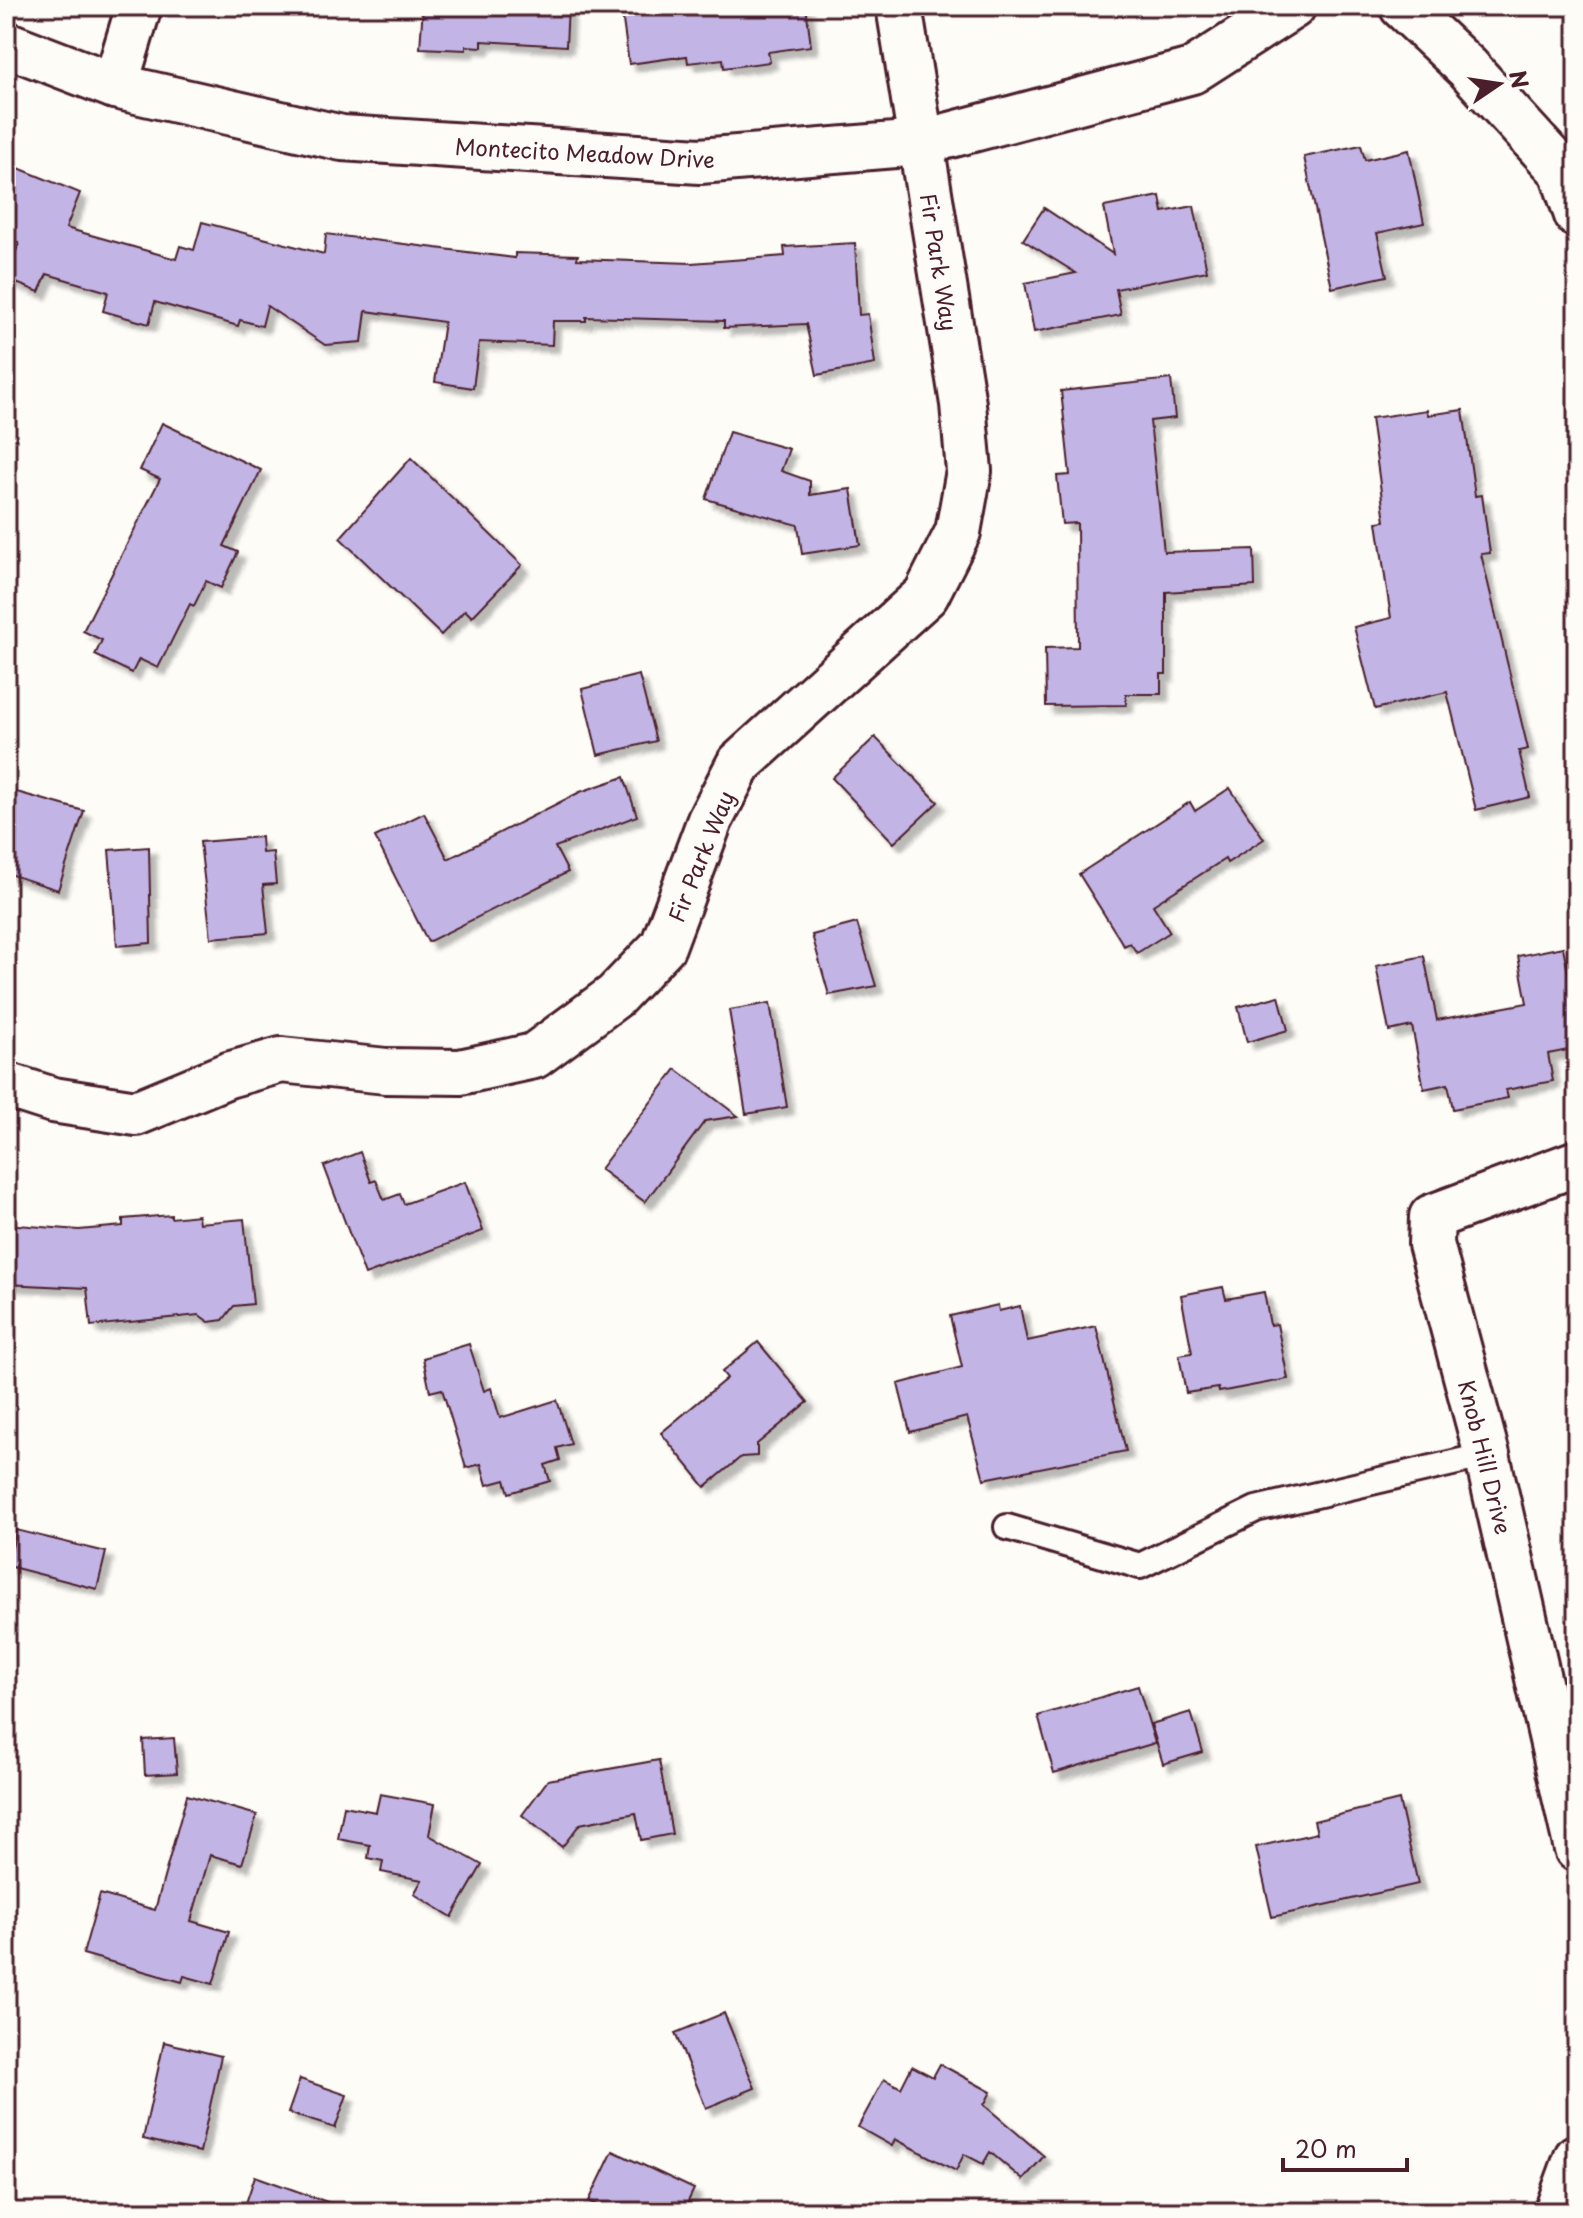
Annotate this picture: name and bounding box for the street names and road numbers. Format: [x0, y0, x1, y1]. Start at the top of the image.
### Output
street label: Montecito Meadow Drive [454, 129, 716, 175]
street label: Fir Park Way [913, 191, 967, 333]
street label: Fir Park Way [659, 785, 741, 927]
street label: Knob Hill Drive [1451, 1376, 1521, 1538]

